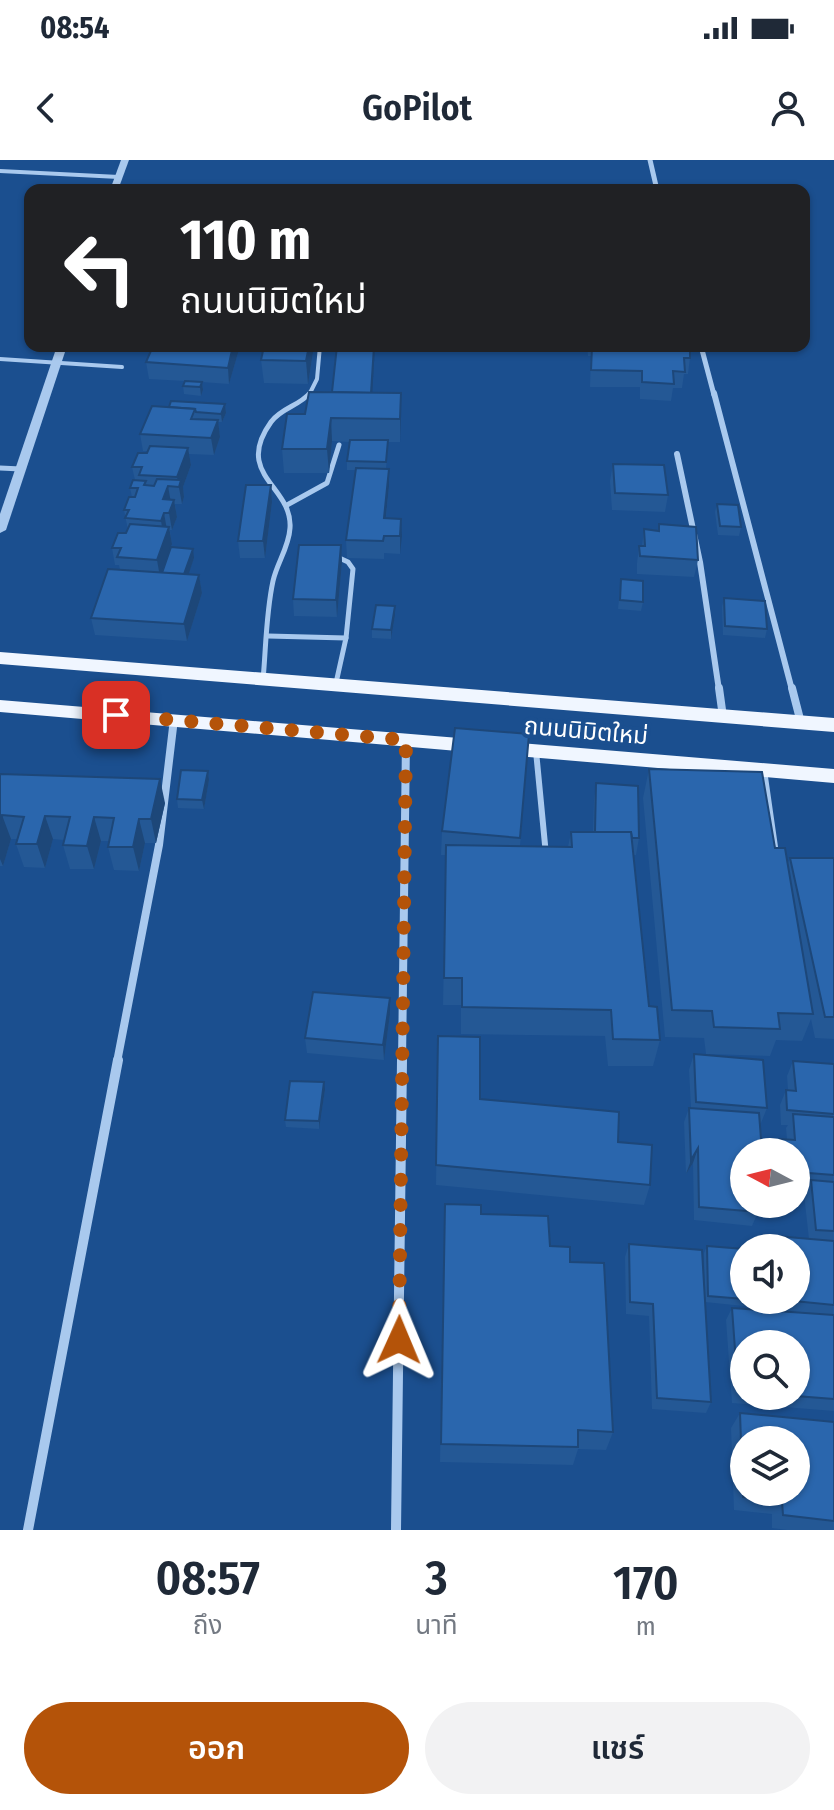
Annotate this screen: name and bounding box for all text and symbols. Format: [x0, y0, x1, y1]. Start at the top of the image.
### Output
text: 08:54 [40, 10, 109, 46]
icon: back [24, 86, 68, 130]
text: GoPilot [362, 86, 472, 130]
icon: person [766, 86, 810, 130]
text: 110 m [180, 207, 311, 274]
icon: left [48, 216, 152, 320]
text: ถนนนิมิตใหม่ [180, 279, 367, 323]
pin [82, 681, 150, 749]
icon: arrive [94, 693, 138, 737]
street label: ถนนนิมิตใหม่ [523, 712, 649, 750]
north arrow [730, 1138, 810, 1218]
map controls [730, 1138, 810, 1506]
button: sound [730, 1234, 810, 1314]
position arrow [357, 1298, 441, 1382]
button: search [730, 1330, 810, 1410]
button: layers [730, 1426, 810, 1506]
text: 08:57 [155, 1549, 260, 1607]
text: 3 [425, 1549, 448, 1607]
text: 170 [613, 1554, 679, 1612]
text: ถึง [193, 1610, 222, 1641]
text: นาที [415, 1610, 458, 1641]
text: m [636, 1611, 656, 1642]
button: ออก [24, 1702, 409, 1794]
button: แชร์ [425, 1702, 810, 1794]

